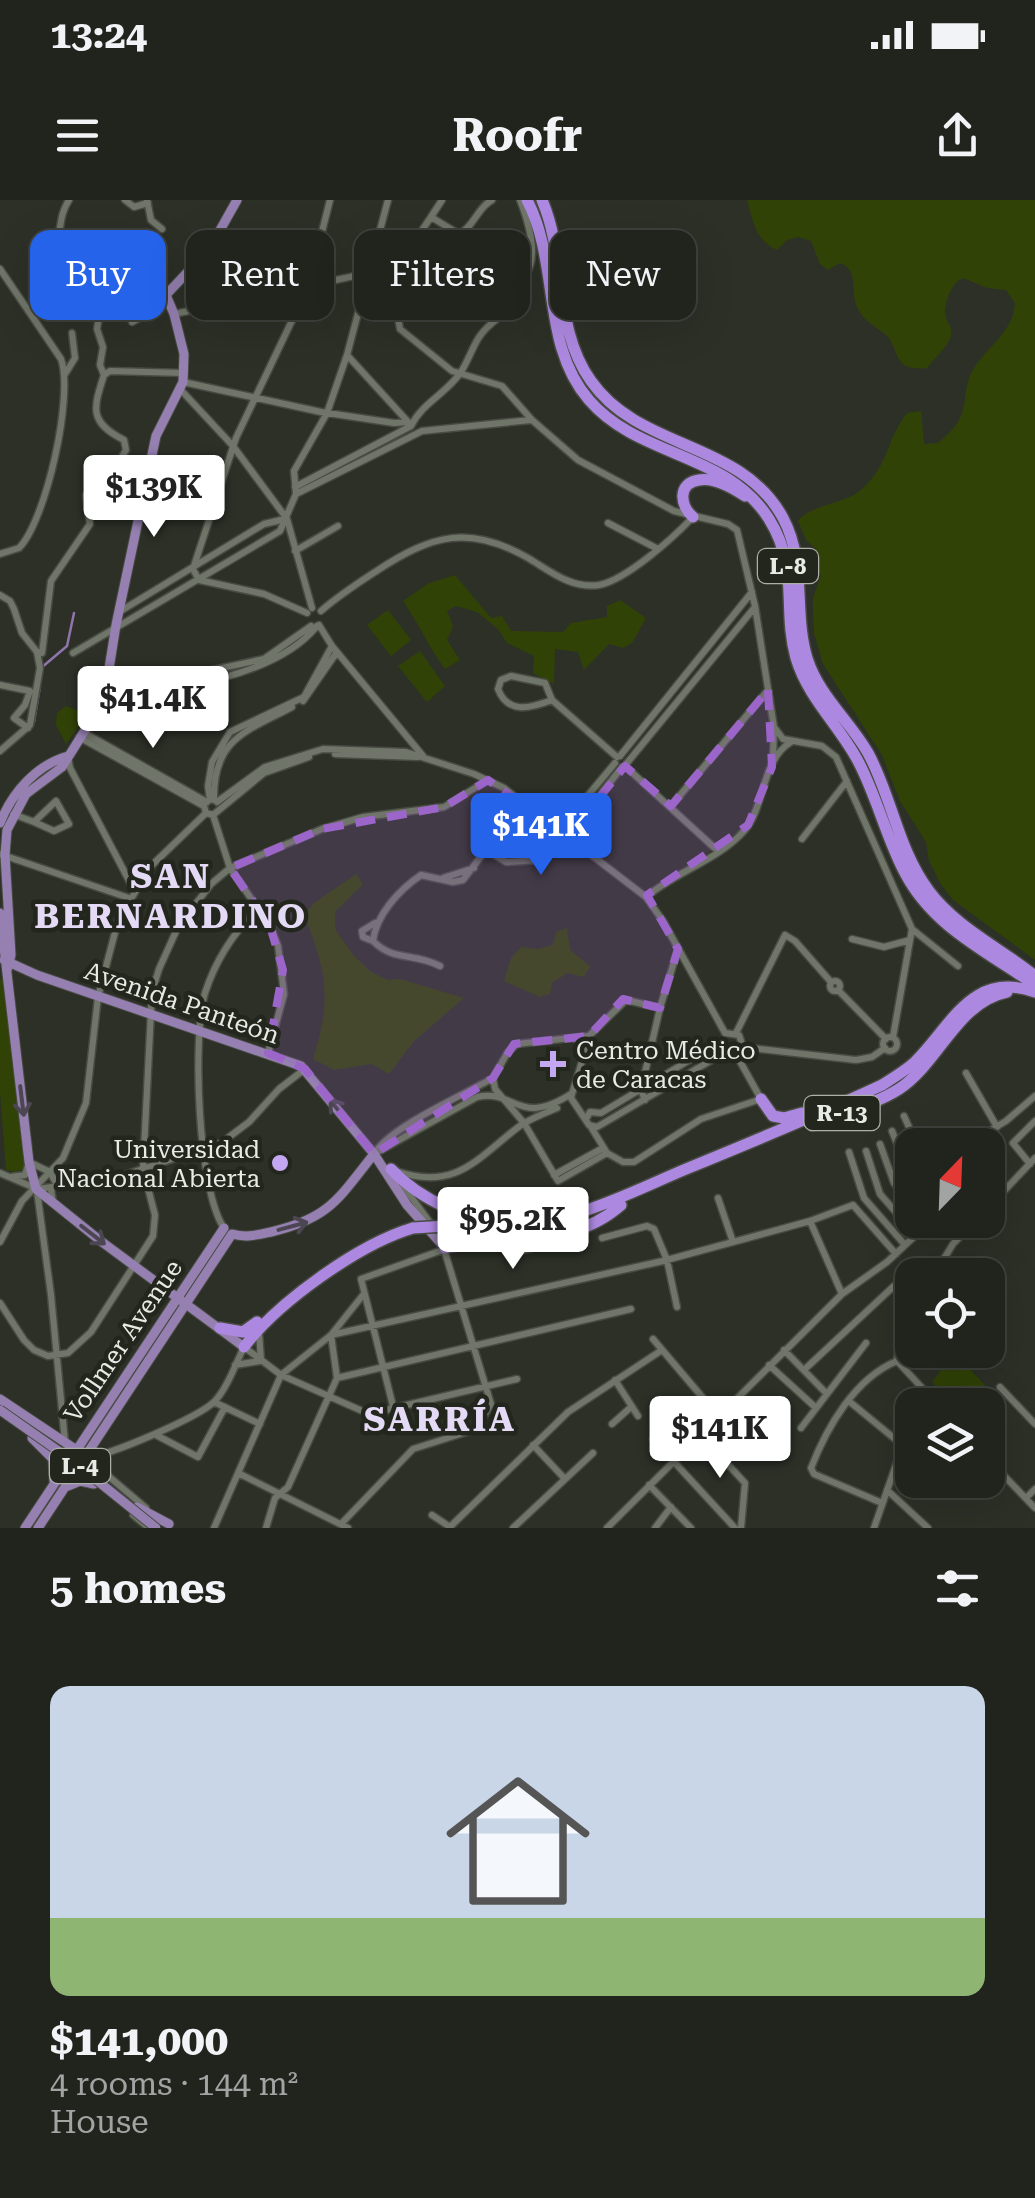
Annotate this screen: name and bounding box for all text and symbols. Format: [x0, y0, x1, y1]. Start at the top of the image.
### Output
text: 13:24 [50, 13, 147, 57]
icon: menu [50, 108, 105, 163]
icon: share [930, 108, 985, 163]
text: Roofr [452, 109, 583, 162]
chip: Buy [30, 230, 166, 320]
chip: Rent [186, 230, 334, 320]
chip: Filters [354, 230, 530, 320]
chip: New [550, 230, 696, 320]
pin: $139K [84, 455, 224, 540]
text: $139K [106, 468, 202, 506]
road number: L-8 [758, 549, 818, 583]
pin: $41.4K [72, 666, 234, 751]
text: $41.4K [100, 679, 206, 717]
pin: $141K [471, 793, 611, 878]
text: $141K [493, 806, 589, 844]
district label: SAN BERNARDINO [34, 856, 308, 937]
street label: Avenida Panteón [81, 956, 283, 1050]
place label: Centro Médico de Caracas [576, 1036, 756, 1094]
marker: Centro Médico de Caracas [540, 1051, 566, 1077]
one-way arrow [13, 1084, 32, 1116]
road number: R-13 [804, 1096, 880, 1130]
one-way arrow [329, 1098, 350, 1125]
north arrow [895, 1128, 1005, 1238]
map controls [895, 1128, 1005, 1498]
place label: Universidad Nacional Abierta [57, 1135, 260, 1193]
marker: Universidad Nacional Abierta [269, 1152, 291, 1174]
pin: $95.2K [432, 1187, 594, 1272]
text: $95.2K [460, 1200, 566, 1238]
one-way arrow [277, 1215, 308, 1234]
one-way arrow [80, 1224, 106, 1246]
street label: Vollmer Avenue [58, 1254, 188, 1428]
button: locate [895, 1258, 1005, 1368]
button: layers [895, 1388, 1005, 1498]
pin: $141K [650, 1396, 790, 1481]
district label: SARRÍA [363, 1398, 517, 1440]
text: $141K [672, 1409, 768, 1447]
road number: L-4 [50, 1449, 110, 1483]
icon: filters [930, 1561, 985, 1616]
text: 5 homes [50, 1564, 226, 1613]
icon: home [428, 1751, 608, 1931]
text: $141,000 [50, 2016, 228, 2065]
text: 4 rooms · 144 m² [50, 2065, 298, 2103]
text: House [50, 2103, 149, 2141]

